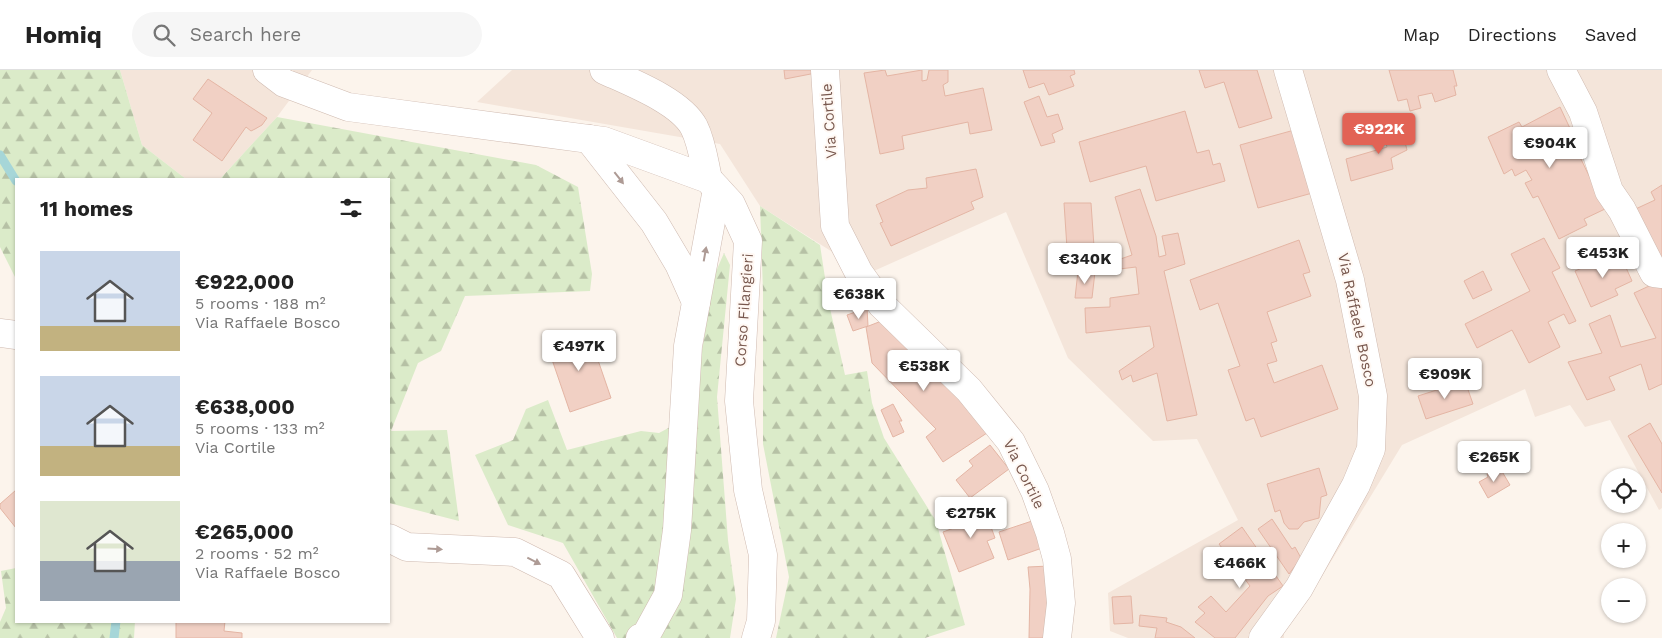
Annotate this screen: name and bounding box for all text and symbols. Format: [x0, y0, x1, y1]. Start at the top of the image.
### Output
search box [132, 12, 482, 57]
text: Homiq [25, 21, 102, 49]
icon: search [150, 21, 178, 49]
text: Search here [190, 23, 301, 46]
text: Map [1403, 24, 1440, 45]
text: Directions [1468, 24, 1557, 45]
text: Saved [1585, 24, 1637, 45]
street label: Via Cortile [817, 83, 841, 159]
pin: €922K [1344, 112, 1414, 155]
text: €922K [1353, 119, 1405, 138]
pin: €904K [1515, 126, 1585, 169]
text: €904K [1524, 133, 1576, 152]
one-way arrow [614, 171, 624, 185]
icon: filters [337, 194, 365, 222]
text: 11 homes [40, 196, 133, 221]
pin: €453K [1568, 236, 1638, 279]
pin: €340K [1050, 242, 1120, 285]
text: €453K [1577, 243, 1629, 262]
one-way arrow [701, 246, 709, 262]
text: €340K [1059, 249, 1111, 268]
street label: Via Raffaele Bosco [1334, 251, 1380, 389]
street label: Corso Filangieri [731, 253, 757, 367]
text: €922,000 [195, 269, 294, 294]
icon: home [80, 271, 140, 331]
pin: €638K [824, 278, 894, 320]
text: €638K [833, 284, 885, 303]
text: 5 rooms · 188 m² [195, 294, 326, 313]
text: Via Raffaele Bosco [195, 313, 340, 332]
pin: €497K [544, 330, 614, 372]
text: €497K [553, 336, 605, 355]
pin: €538K [889, 350, 959, 392]
text: €538K [898, 356, 950, 375]
pin: €909K [1410, 358, 1480, 400]
text: €909K [1419, 364, 1471, 383]
text: €638,000 [195, 394, 295, 419]
icon: home [80, 396, 140, 456]
text: 5 rooms · 133 m² [195, 419, 325, 438]
street label: Via Cortile [999, 436, 1049, 512]
text: Via Cortile [195, 438, 275, 457]
pin: €265K [1459, 440, 1529, 483]
text: €265K [1468, 447, 1520, 466]
map controls [1601, 468, 1646, 623]
button: locate [1601, 468, 1646, 513]
pin: €275K [936, 496, 1006, 539]
text: €275K [946, 503, 996, 522]
text: €265,000 [195, 519, 294, 544]
icon: home [80, 521, 140, 581]
button: + [1601, 523, 1646, 568]
text: 2 rooms · 52 m² [195, 544, 319, 563]
one-way arrow [428, 545, 444, 553]
pin: €466K [1205, 546, 1275, 589]
text: €466K [1214, 553, 1266, 572]
one-way arrow [526, 557, 541, 565]
text: Via Raffaele Bosco [195, 563, 340, 582]
button: − [1601, 578, 1646, 623]

